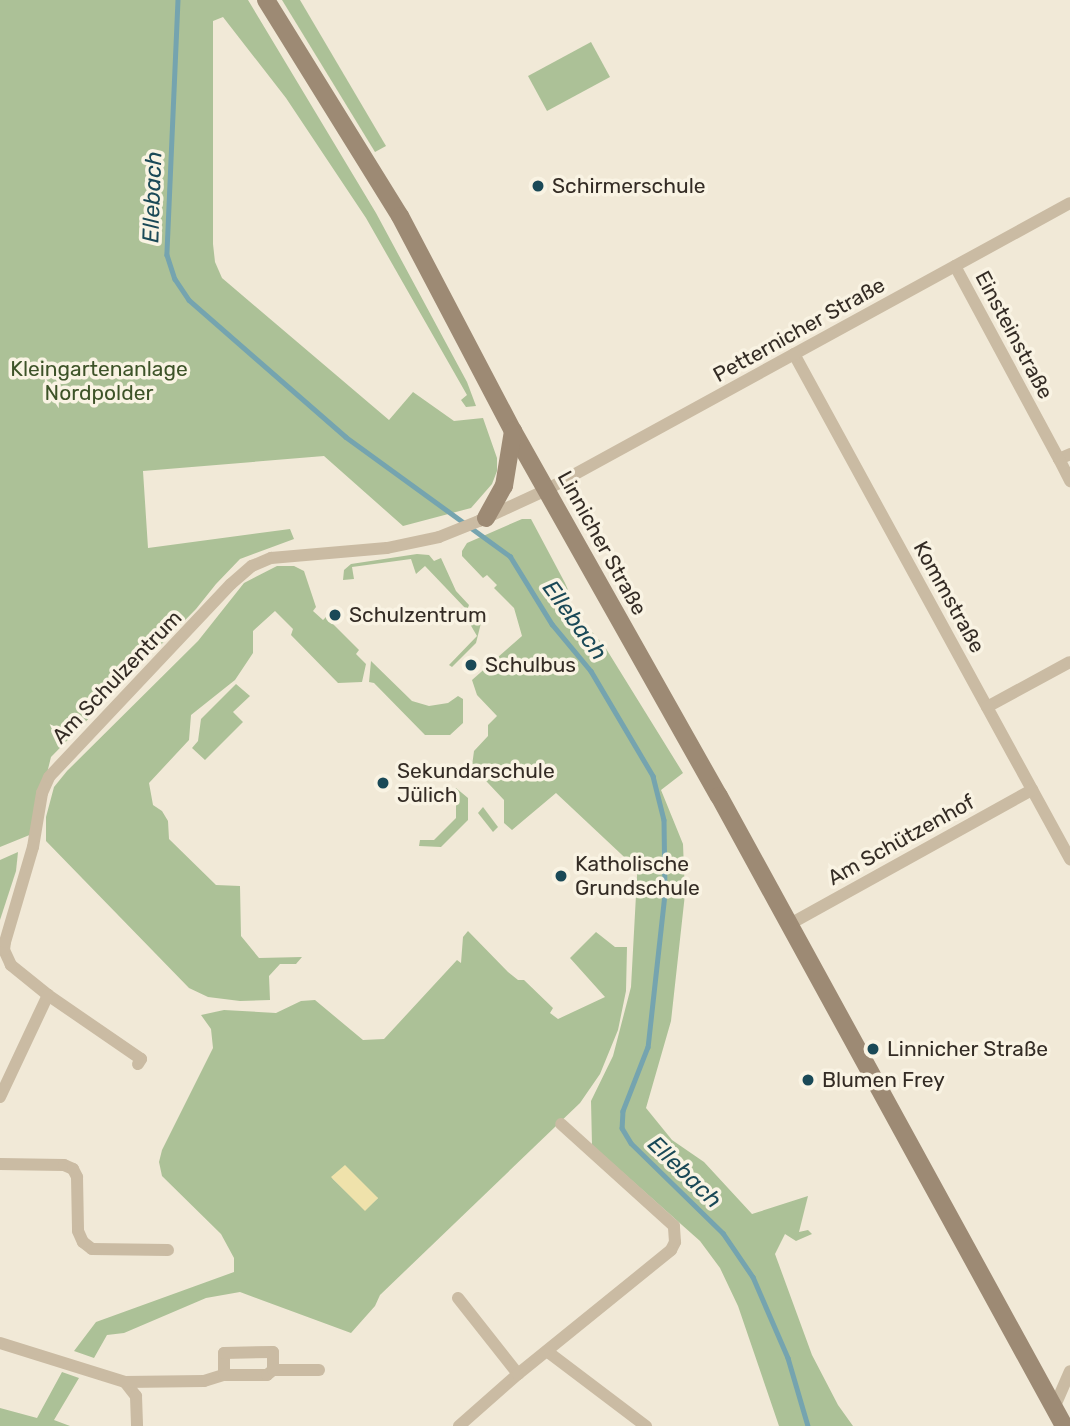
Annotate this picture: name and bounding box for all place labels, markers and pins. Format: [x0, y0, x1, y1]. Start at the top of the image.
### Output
place label: Schirmerschule [552, 173, 706, 199]
marker: Schirmerschule [530, 178, 546, 194]
place label: Schulzentrum [349, 602, 487, 628]
marker: Schulzentrum [327, 607, 343, 623]
place label: Schulbus [485, 652, 576, 678]
marker: Schulbus [463, 657, 479, 673]
place label: Sekundarschule Jülich [397, 758, 555, 808]
marker: Sekundarschule Jülich [375, 775, 391, 791]
place label: Katholische Grundschule [575, 851, 700, 901]
marker: Katholische Grundschule [553, 868, 569, 884]
place label: Linnicher Straße [887, 1036, 1049, 1062]
marker: Linnicher Straße [865, 1041, 881, 1057]
place label: Blumen Frey [822, 1067, 945, 1093]
marker: Blumen Frey [800, 1072, 816, 1088]

